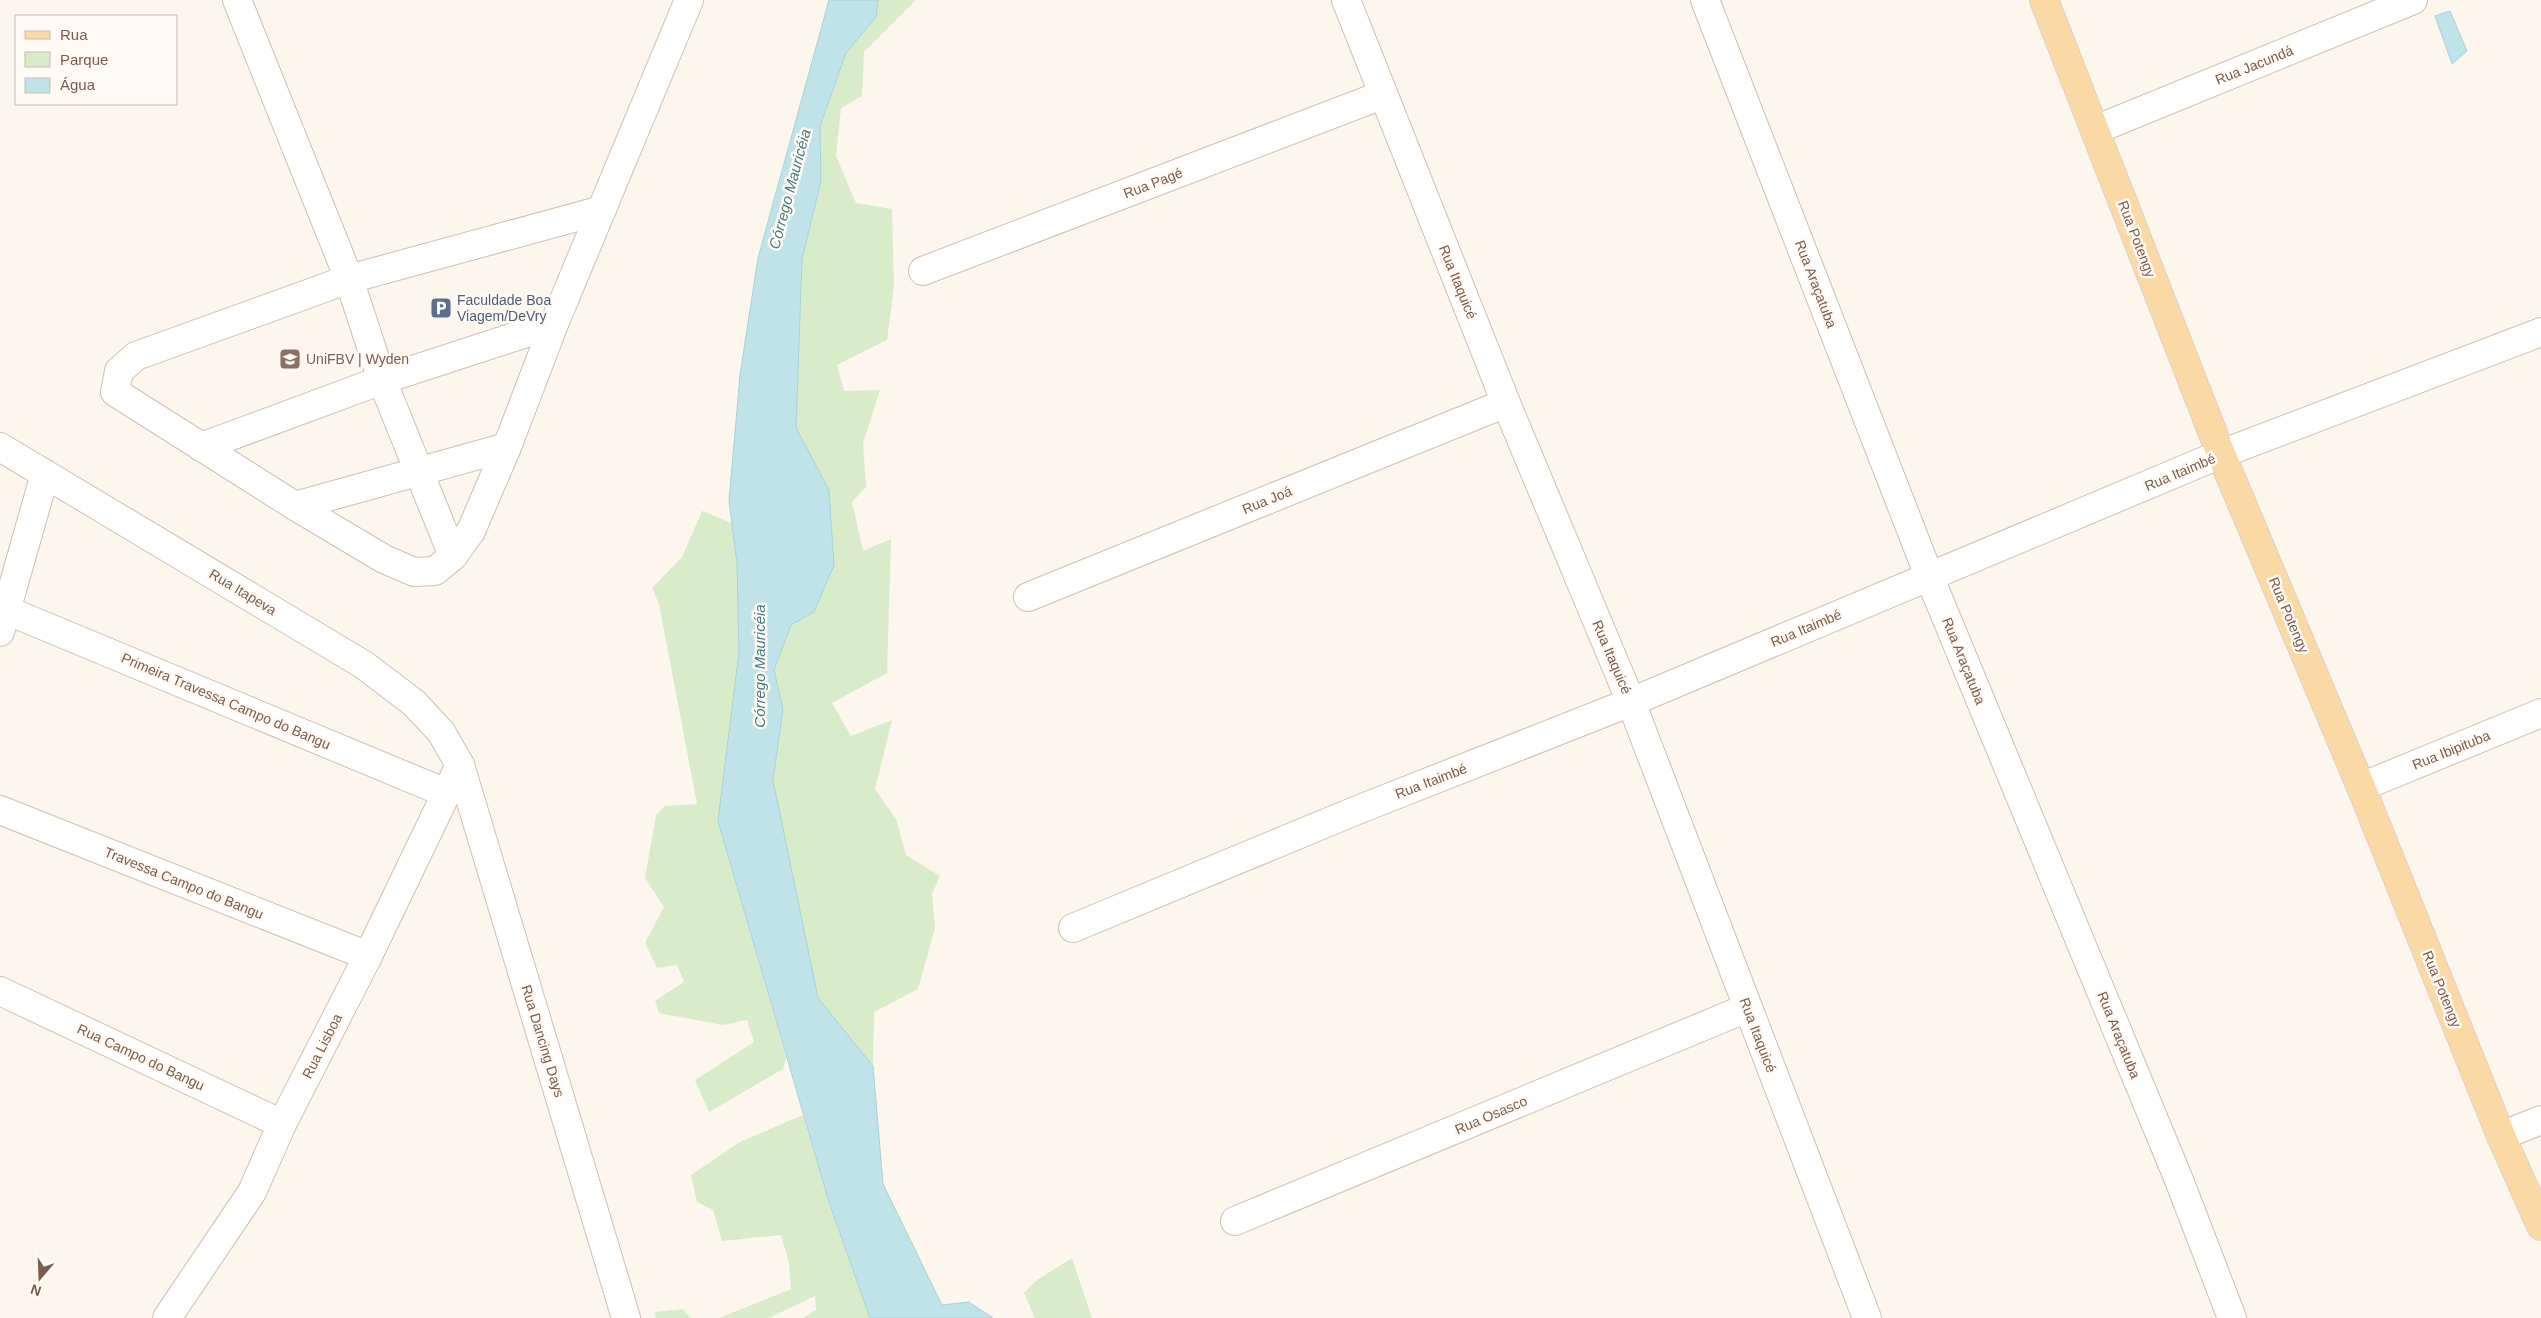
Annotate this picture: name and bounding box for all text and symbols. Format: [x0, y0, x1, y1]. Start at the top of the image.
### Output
legend [15, 15, 178, 105]
text: Rua [60, 26, 88, 43]
street label: Rua Jacundá [2213, 42, 2295, 88]
text: Parque [60, 51, 108, 68]
text: Água [60, 76, 96, 93]
water label: Córrego Mauricéia [765, 127, 814, 251]
street label: Rua Pagé [1121, 164, 1185, 202]
street label: Rua Potengy [2115, 198, 2159, 280]
street label: Rua Araçatuba [1792, 238, 1840, 330]
street label: Rua Itaquicé [1436, 243, 1480, 322]
place label: Faculdade Boa Viagem/DeVry [457, 292, 551, 324]
parking icon: Faculdade Boa Viagem/DeVry [429, 296, 453, 320]
school or university icon: UniFBV | Wyden [278, 347, 302, 371]
place label: UniFBV | Wyden [306, 351, 409, 367]
street label: Rua Itaimbé [2142, 450, 2218, 494]
street label: Rua Joá [1240, 483, 1294, 517]
street label: Rua Itapeva [207, 566, 280, 618]
street label: Rua Potengy [2266, 575, 2312, 655]
water label: Córrego Mauricéia [751, 604, 768, 728]
street label: Rua Itaimbé [1768, 606, 1844, 650]
street label: Rua Araçatuba [1939, 615, 1989, 707]
street label: Rua Itaquicé [1589, 618, 1635, 697]
street label: Primeira Travessa Campo do Bangu [119, 650, 333, 752]
street label: Rua Ibipituba [2410, 727, 2492, 773]
street label: Rua Itaimbé [1393, 760, 1469, 802]
street label: Travessa Campo do Bangu [102, 844, 266, 922]
street label: Rua Potengy [2419, 948, 2465, 1030]
street label: Rua Dancing Days [518, 983, 568, 1099]
street label: Rua Araçatuba [2094, 989, 2144, 1081]
street label: Rua Itaquicé [1736, 995, 1780, 1075]
street label: Rua Lisboa [299, 1011, 345, 1081]
street label: Rua Campo do Bangu [75, 1020, 207, 1094]
street label: Rua Osasco [1452, 1093, 1530, 1137]
north arrow [15, 1253, 65, 1303]
text: N [28, 1281, 43, 1300]

